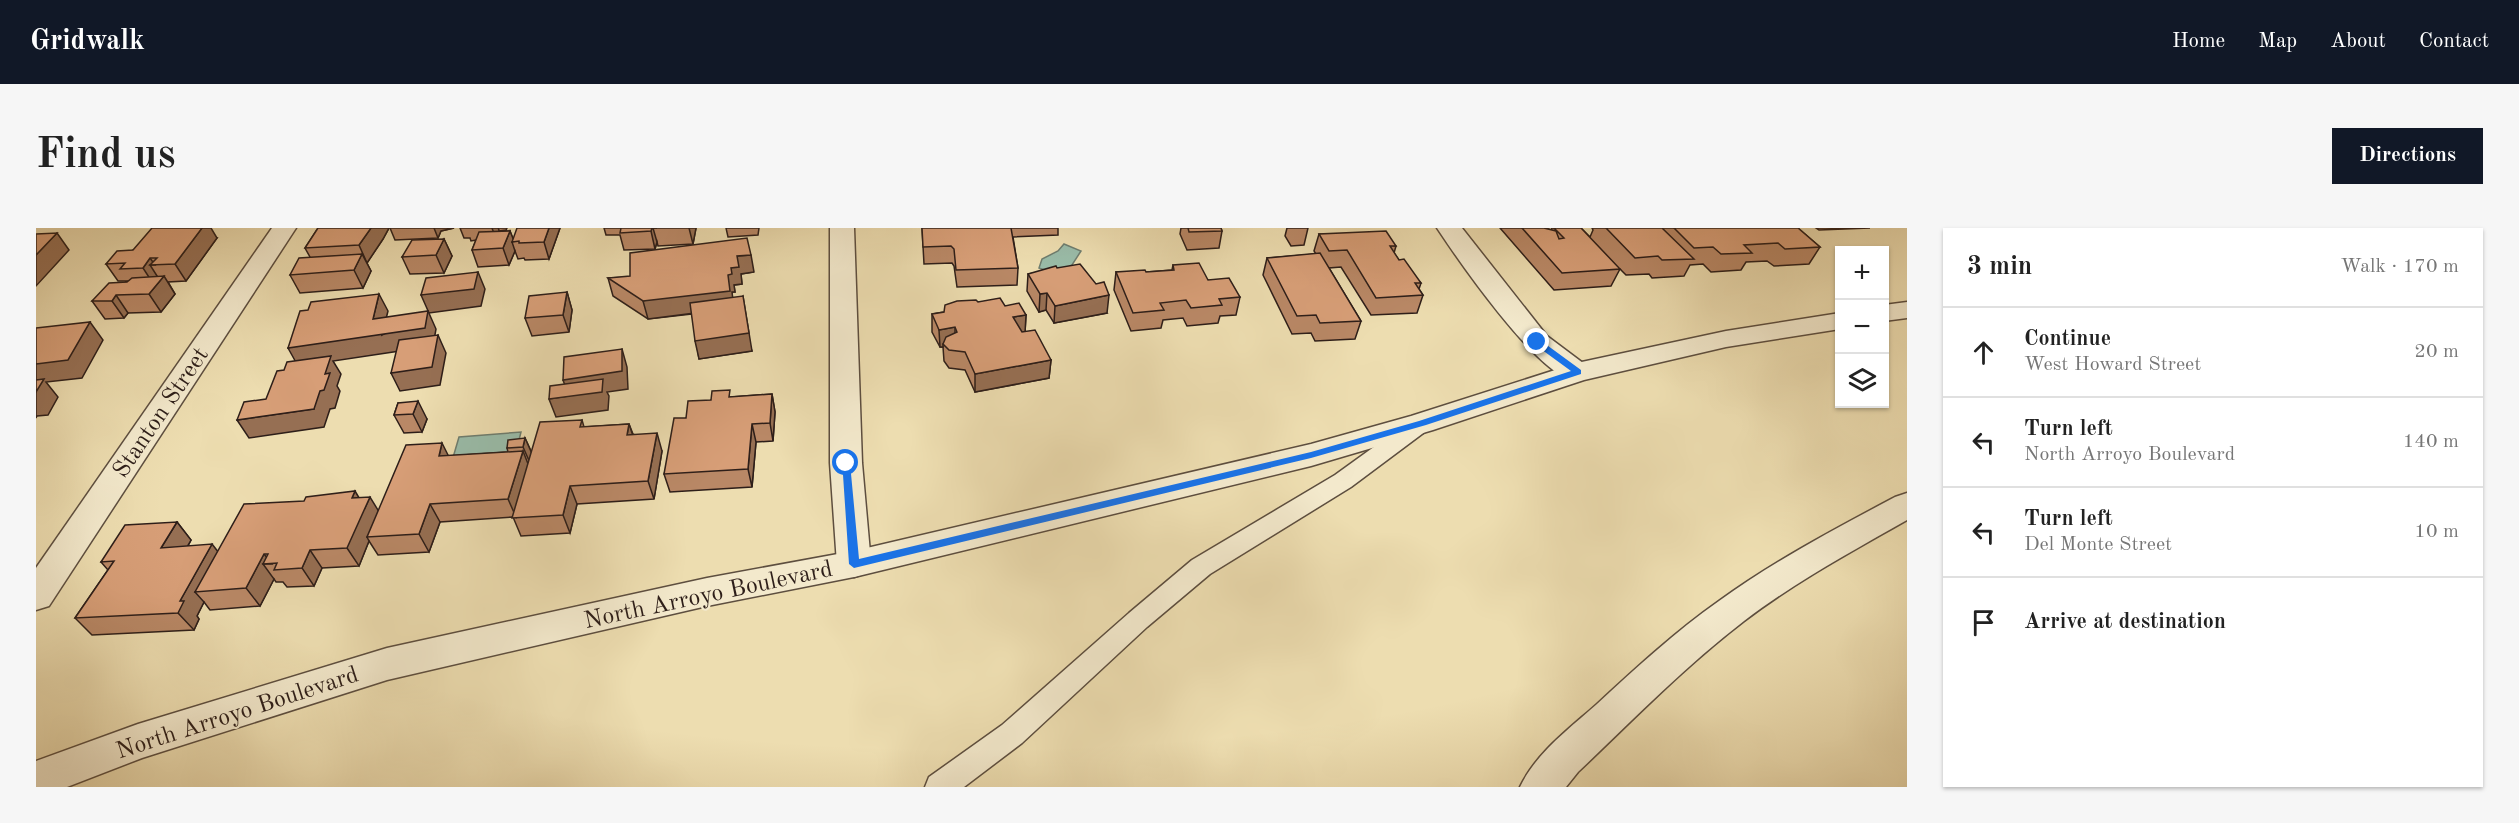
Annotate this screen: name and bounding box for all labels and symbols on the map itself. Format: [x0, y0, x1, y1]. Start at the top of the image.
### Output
route end [1523, 328, 1549, 354]
street label: Stanton Street [109, 344, 214, 483]
route start [832, 449, 858, 475]
street label: North Arroyo Boulevard [582, 558, 835, 634]
street label: North Arroyo Boulevard [113, 663, 362, 764]

